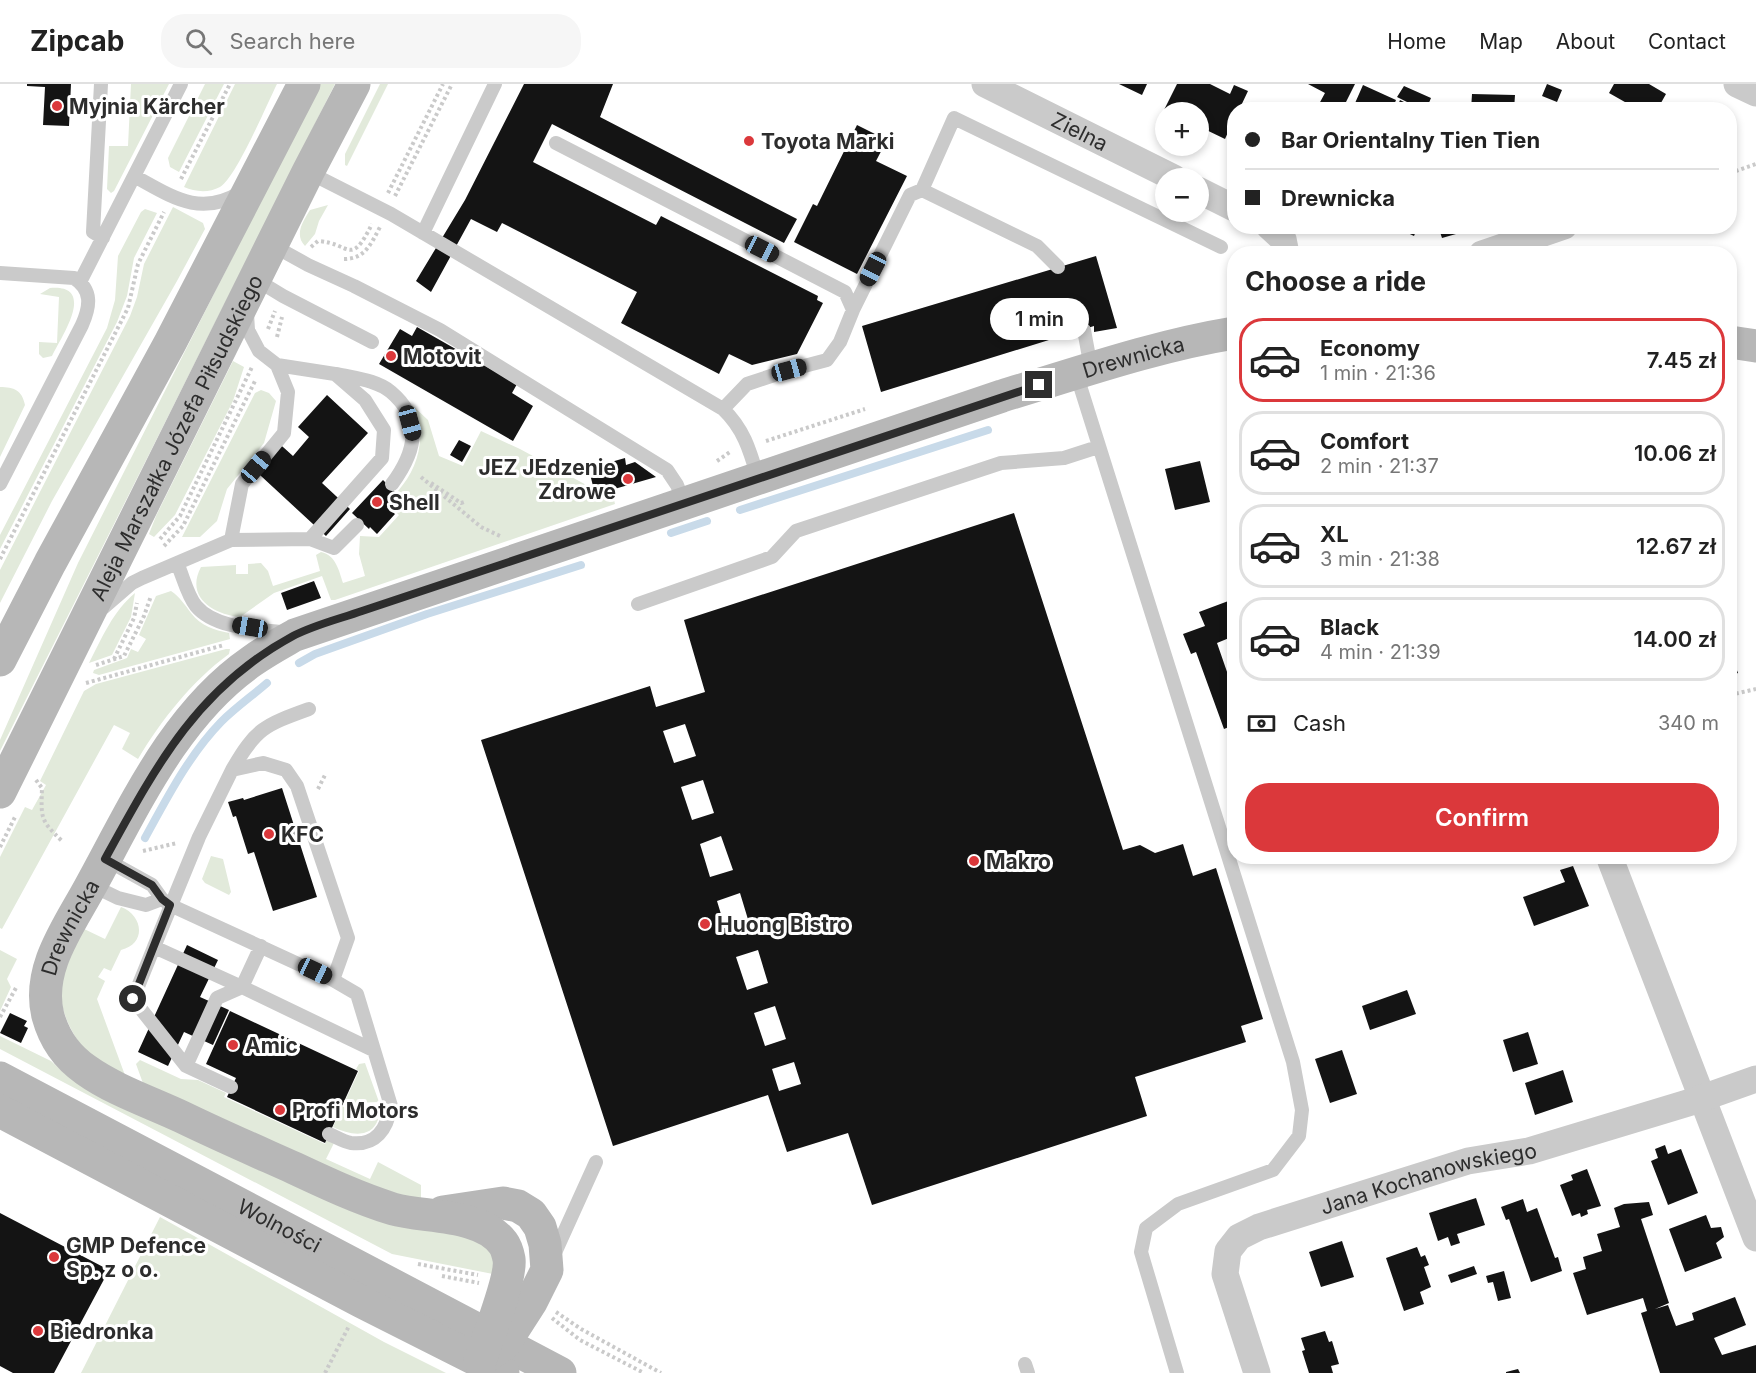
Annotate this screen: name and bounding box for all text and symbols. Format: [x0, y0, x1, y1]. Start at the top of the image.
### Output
search box [161, 14, 581, 68]
text: Zipcab [30, 24, 125, 58]
icon: search [182, 25, 215, 58]
text: Search here [230, 28, 355, 54]
text: Home [1387, 29, 1446, 54]
text: Map [1479, 29, 1523, 54]
text: About [1556, 29, 1615, 54]
text: Contact [1648, 29, 1726, 54]
place label: Myjnia Kärcher [69, 94, 225, 119]
marker: Myjnia Kärcher [50, 99, 64, 113]
map controls [1155, 102, 1209, 222]
button: + [1155, 102, 1209, 156]
street label: Zielna [1048, 107, 1112, 156]
text: Bar Orientalny Tien Tien [1281, 127, 1540, 153]
place label: Toyota Marki [761, 129, 895, 154]
marker: Toyota Marki [742, 134, 756, 148]
button: − [1155, 168, 1209, 222]
text: Drewnicka [1281, 185, 1395, 211]
car [742, 233, 782, 265]
car [857, 249, 889, 289]
text: Choose a ride [1245, 265, 1426, 298]
street label: Aleja Marszałka Józefa Piłsudskiego [85, 270, 268, 604]
callout: 1 min [990, 298, 1088, 340]
text: 1 min [1015, 307, 1064, 331]
street label: Drewnicka [1079, 331, 1187, 383]
icon: car [1248, 333, 1302, 387]
text: Economy [1320, 335, 1420, 361]
place label: Motovit [403, 344, 482, 369]
text: 7.45 zł [1647, 347, 1716, 373]
marker: Motovit [384, 349, 398, 363]
car [769, 357, 809, 383]
text: 1 min · 21:36 [1320, 361, 1436, 385]
route end [1025, 371, 1052, 398]
car [397, 403, 423, 443]
icon: car [1248, 426, 1302, 480]
text: Comfort [1320, 428, 1409, 454]
text: 10.06 zł [1634, 440, 1716, 466]
car [238, 447, 274, 487]
text: 2 min · 21:37 [1320, 454, 1439, 478]
place label: JEZ JEdzenie Zdrowe [478, 455, 616, 504]
marker: JEZ JEdzenie Zdrowe [621, 472, 635, 486]
place label: Shell [389, 490, 440, 515]
marker: Shell [370, 495, 384, 509]
icon: car [1248, 519, 1302, 573]
text: XL [1320, 521, 1349, 547]
text: 12.67 zł [1636, 533, 1716, 559]
text: 3 min · 21:38 [1320, 547, 1440, 571]
icon: car [1248, 612, 1302, 666]
text: Black [1320, 614, 1379, 640]
car [231, 615, 269, 639]
text: 14.00 zł [1634, 626, 1716, 652]
text: 4 min · 21:39 [1320, 640, 1441, 664]
icon: cash [1245, 707, 1278, 740]
text: Cash [1293, 710, 1346, 736]
text: 340 m [1658, 711, 1719, 735]
button: Confirm [1245, 783, 1719, 852]
place label: KFC [281, 822, 324, 847]
marker: KFC [262, 827, 276, 841]
place label: Makro [986, 849, 1051, 874]
marker: Makro [967, 854, 981, 868]
street label: Drewnicka [36, 875, 104, 978]
place label: Huong Bistro [717, 912, 850, 937]
marker: Huong Bistro [698, 917, 712, 931]
car [295, 955, 335, 987]
route start [119, 985, 146, 1012]
place label: Amic [245, 1033, 298, 1058]
marker: Amic [226, 1038, 240, 1052]
place label: Profi Motors [292, 1098, 419, 1123]
marker: Profi Motors [273, 1103, 287, 1117]
street label: Jana Kochanowskiego [1317, 1137, 1540, 1219]
street label: Wolności [234, 1193, 325, 1257]
place label: GMP Defence Sp. z o o. [66, 1233, 206, 1282]
marker: GMP Defence Sp. z o o. [47, 1250, 61, 1264]
place label: Biedronka [50, 1319, 154, 1344]
marker: Biedronka [31, 1324, 45, 1338]

